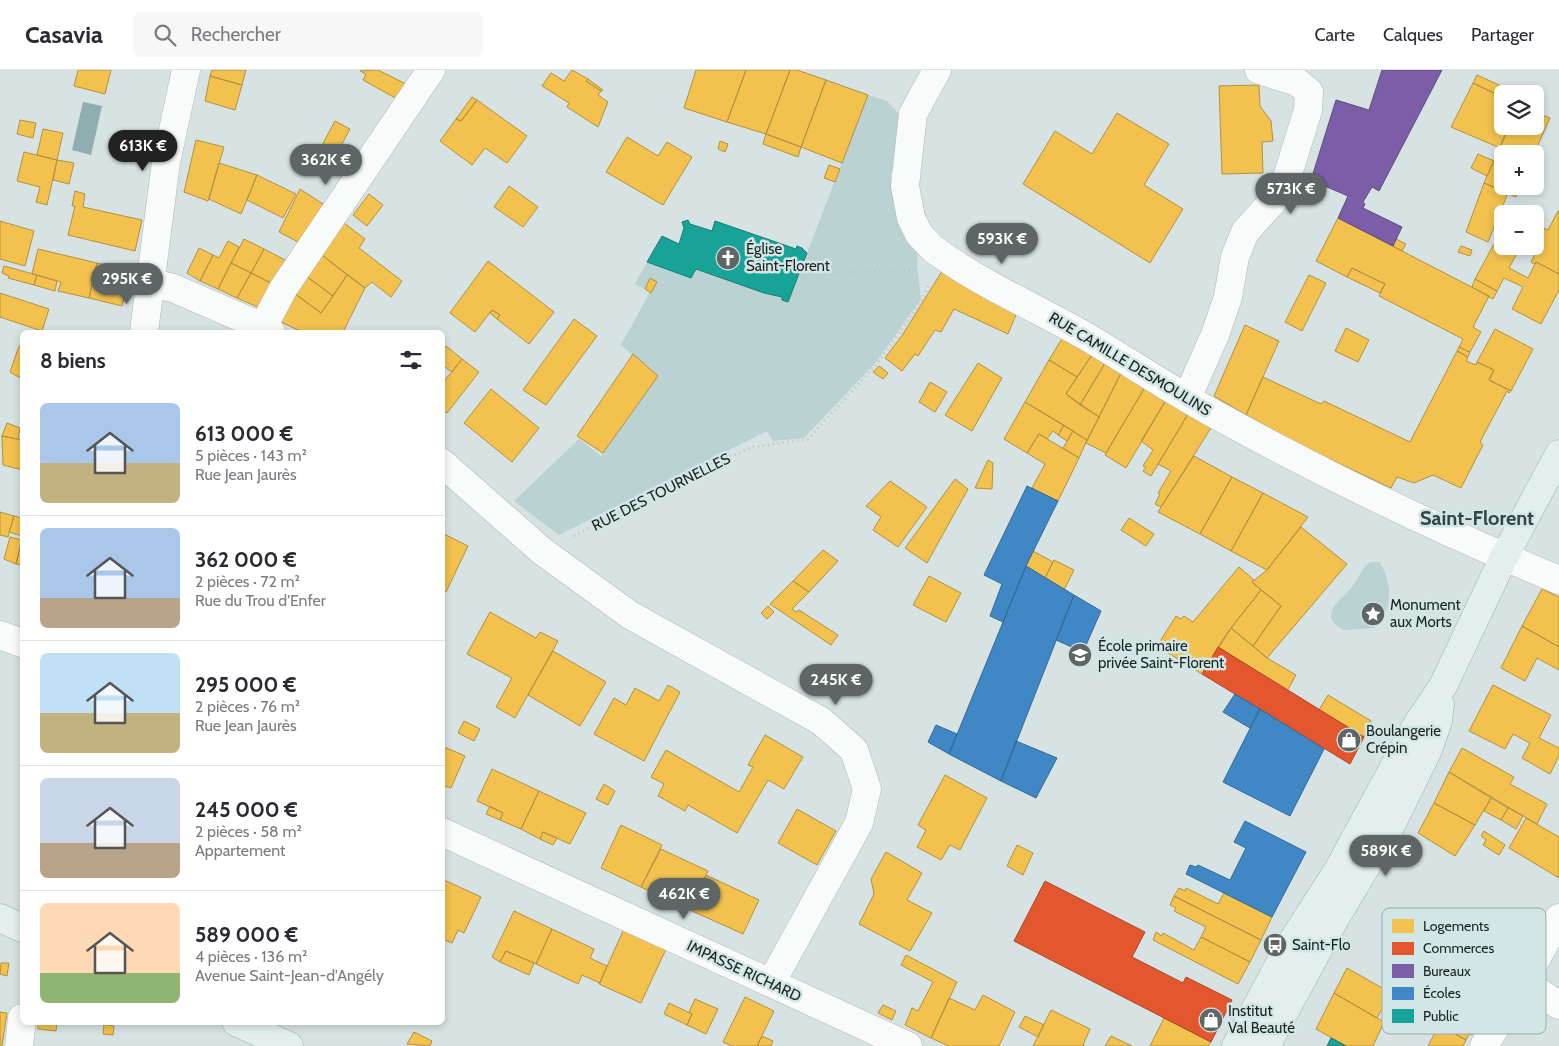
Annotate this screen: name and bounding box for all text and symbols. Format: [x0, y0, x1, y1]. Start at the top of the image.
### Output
search box [133, 12, 483, 57]
text: Casavia [25, 20, 103, 49]
icon: search [151, 21, 179, 49]
text: Rechercher [191, 23, 281, 46]
text: Carte [1314, 24, 1355, 46]
text: Calques [1383, 24, 1443, 46]
text: Partager [1471, 24, 1534, 46]
map controls [1494, 85, 1544, 255]
button: layers [1494, 85, 1544, 135]
pin: 613K € [102, 129, 184, 172]
text: 613K € [119, 136, 167, 155]
pin: 362K € [285, 144, 367, 186]
button: + [1494, 145, 1544, 195]
text: 362K € [301, 150, 351, 169]
pin: 573K € [1250, 172, 1332, 215]
text: 573K € [1266, 179, 1316, 198]
button: − [1494, 205, 1544, 255]
pin: 593K € [961, 222, 1043, 265]
text: 593K € [977, 229, 1027, 248]
place label: Église Saint-Florent [746, 239, 830, 275]
church icon: Église Saint-Florent [715, 245, 741, 271]
pin: 295K € [86, 262, 168, 305]
text: 295K € [102, 269, 152, 288]
street label: RUE CAMILLE DESMOULINS [1046, 308, 1214, 420]
icon: filters [397, 346, 425, 374]
text: 8 biens [40, 348, 106, 373]
text: 613 000 € [195, 421, 293, 446]
icon: home [80, 423, 140, 483]
text: 5 pièces · 143 m² [195, 446, 307, 465]
street label: RUE DES TOURNELLES [589, 449, 733, 535]
text: Rue Jean Jaurès [195, 465, 297, 484]
district label: Saint-Florent [1420, 506, 1534, 530]
text: 362 000 € [195, 547, 297, 572]
icon: home [80, 548, 140, 608]
text: 2 pièces · 72 m² [195, 572, 300, 591]
text: Rue du Trou d'Enfer [195, 591, 326, 610]
place label: Monument aux Morts [1390, 596, 1461, 631]
place icon: Monument aux Morts [1360, 601, 1386, 627]
place label: École primaire privée Saint-Florent [1098, 636, 1224, 672]
school or university icon: École primaire privée Saint-Florent [1067, 642, 1093, 668]
pin: 245K € [795, 664, 877, 706]
text: 245K € [811, 670, 861, 689]
text: 295 000 € [195, 672, 297, 697]
icon: home [80, 673, 140, 733]
text: 2 pièces · 76 m² [195, 697, 300, 716]
text: Rue Jean Jaurès [195, 716, 297, 735]
place label: Boulangerie Crépin [1366, 722, 1441, 757]
shop icon: Boulangerie Crépin [1336, 727, 1362, 753]
text: 245 000 € [195, 797, 298, 822]
icon: home [80, 798, 140, 858]
text: 2 pièces · 58 m² [195, 822, 302, 841]
pin: 589K € [1345, 834, 1427, 877]
text: Appartement [195, 841, 285, 860]
text: 589K € [1360, 841, 1412, 860]
pin: 462K € [643, 878, 725, 920]
text: 462K € [658, 884, 710, 903]
legend [1382, 908, 1546, 1034]
text: Logements [1423, 917, 1490, 935]
text: 589 000 € [195, 922, 298, 947]
icon: home [80, 923, 140, 983]
bus stop icon: Saint-Flo [1262, 932, 1288, 958]
place label: Saint-Flo [1292, 936, 1350, 954]
street label: IMPASSE RICHARD [684, 937, 804, 1005]
text: Commerces [1423, 939, 1495, 957]
text: 4 pièces · 136 m² [195, 947, 307, 966]
text: Bureaux [1423, 962, 1471, 980]
text: Avenue Saint-Jean-d'Angély [195, 966, 384, 985]
text: Écoles [1423, 984, 1461, 1002]
place label: Institut Val Beauté [1228, 1002, 1295, 1037]
shop icon: Institut Val Beauté [1198, 1007, 1224, 1033]
text: Public [1423, 1007, 1459, 1025]

